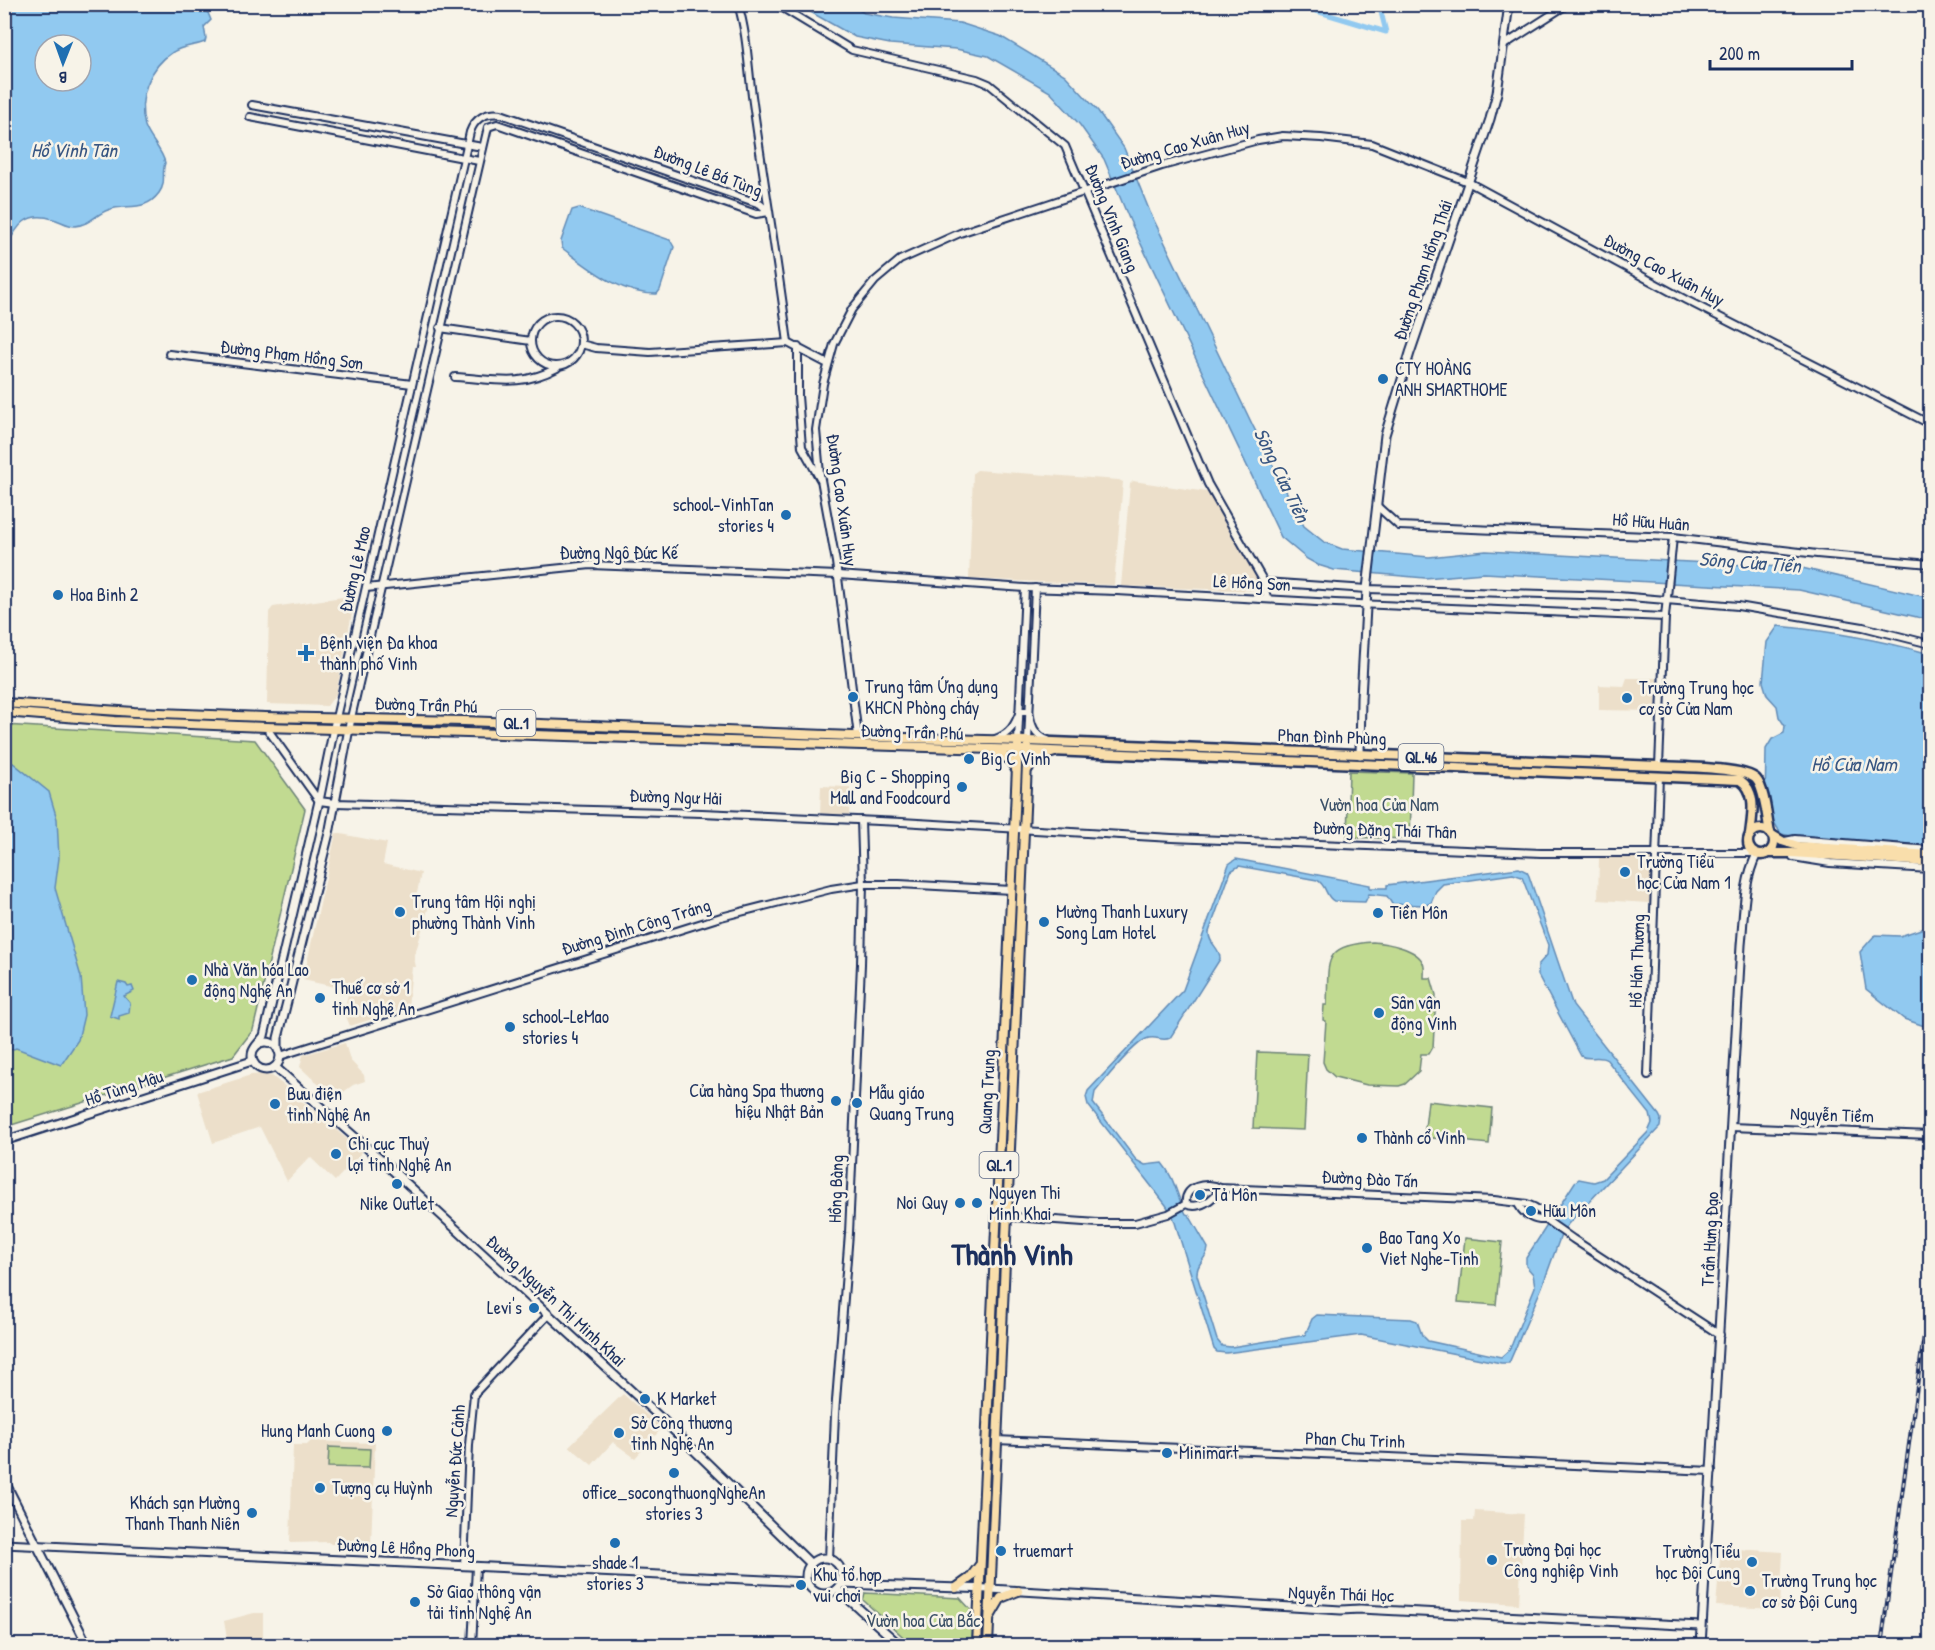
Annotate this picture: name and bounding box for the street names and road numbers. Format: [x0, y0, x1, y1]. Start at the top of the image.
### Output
street label: Đường Cao Xuân Huy [1117, 114, 1253, 175]
street label: Đường Lê Bá Tùng [650, 138, 766, 203]
street label: Đường Vĩnh Giang [1079, 160, 1145, 276]
street label: Đường Phạm Hồng Thái [1387, 196, 1458, 344]
street label: Đường Cao Xuân Huy [1599, 227, 1729, 312]
street label: Đường Phạm Hồng Sơn [219, 333, 365, 376]
street label: Đường Cao Xuân Huy [821, 432, 864, 568]
street label: Hồ Hữu Huân [1611, 506, 1691, 537]
street label: Đường Lê Mao [332, 523, 377, 614]
street label: Đường Ngô Đức Kế [560, 540, 679, 565]
street label: Lê Hồng Sơn [1213, 568, 1291, 597]
street label: Đường Trần Phú [374, 690, 478, 719]
road number: QL.1 [496, 710, 536, 736]
street label: Đường Trần Phú [860, 717, 964, 746]
street label: Phan Đình Phùng [1277, 722, 1387, 751]
road number: QL.46 [1398, 744, 1444, 770]
street label: Đường Ngư Hải [629, 782, 723, 811]
street label: Đường Đặng Thái Thân [1312, 814, 1458, 845]
street label: Đường Đinh Công Tráng [558, 892, 713, 961]
street label: Hồ Hán Thương [1622, 913, 1651, 1008]
street label: Quang Trung [972, 1049, 1001, 1135]
street label: Hồ Tùng Mậu [82, 1063, 166, 1112]
street label: Nguyễn Tiềm [1790, 1101, 1874, 1128]
road number: QL.1 [980, 1152, 1018, 1178]
street label: Hồng Bàng [822, 1154, 849, 1224]
street label: Đường Đào Tấn [1321, 1163, 1419, 1194]
street label: Trần Hưng Đạo [1695, 1191, 1724, 1287]
street label: Đường Nguyễn Thị Minh Khai [481, 1229, 632, 1372]
street label: Nguyễn Đức Cảnh [438, 1403, 471, 1518]
street label: Phan Chu Trinh [1305, 1425, 1406, 1454]
street label: Đường Lê Hồng Phong [336, 1531, 476, 1564]
street label: Nguyễn Thái Học [1288, 1579, 1394, 1608]

